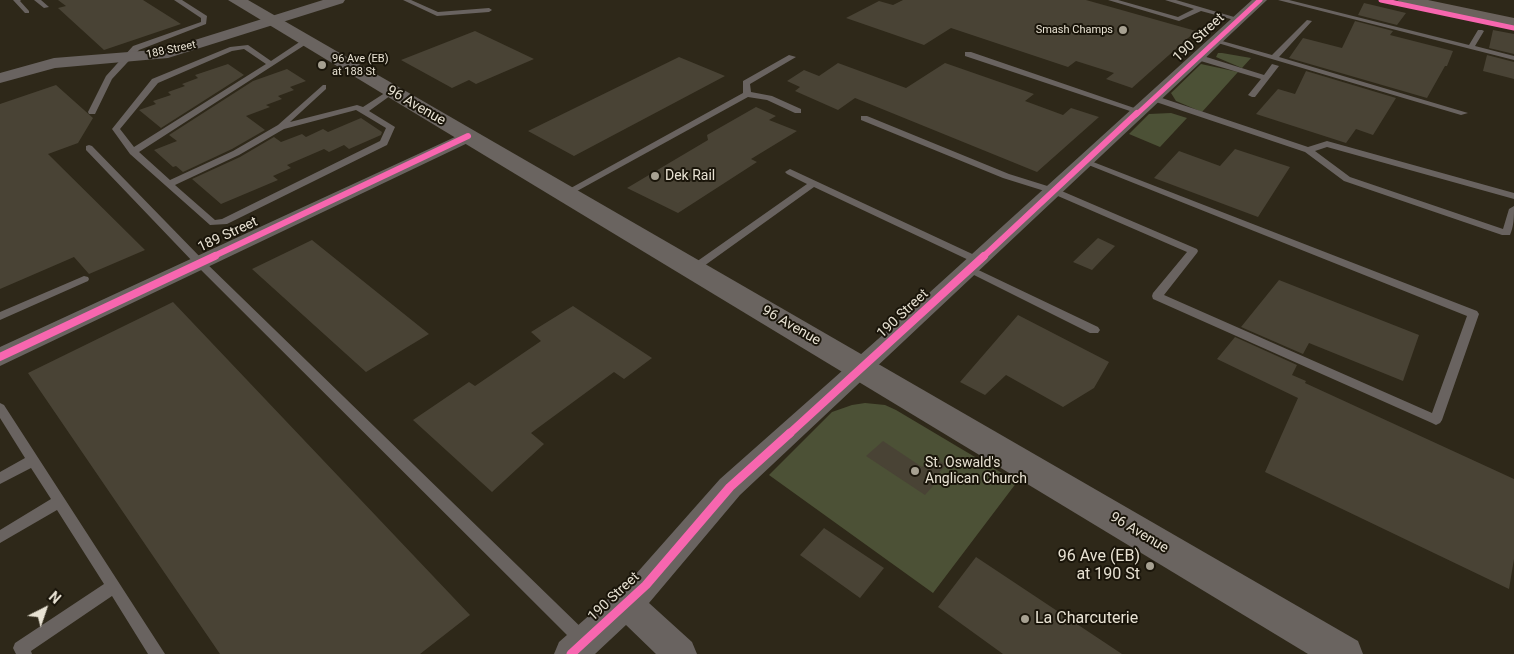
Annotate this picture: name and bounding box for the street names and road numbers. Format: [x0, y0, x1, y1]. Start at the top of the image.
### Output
street label: 190 Street [1170, 10, 1228, 66]
street label: 188 Street [145, 38, 197, 62]
street label: 96 Avenue [384, 82, 448, 130]
street label: 189 Street [195, 214, 261, 256]
street label: 190 Street [874, 286, 932, 342]
street label: 96 Avenue [759, 302, 823, 350]
street label: 96 Avenue [1107, 509, 1171, 557]
street label: 190 Street [585, 569, 643, 625]

